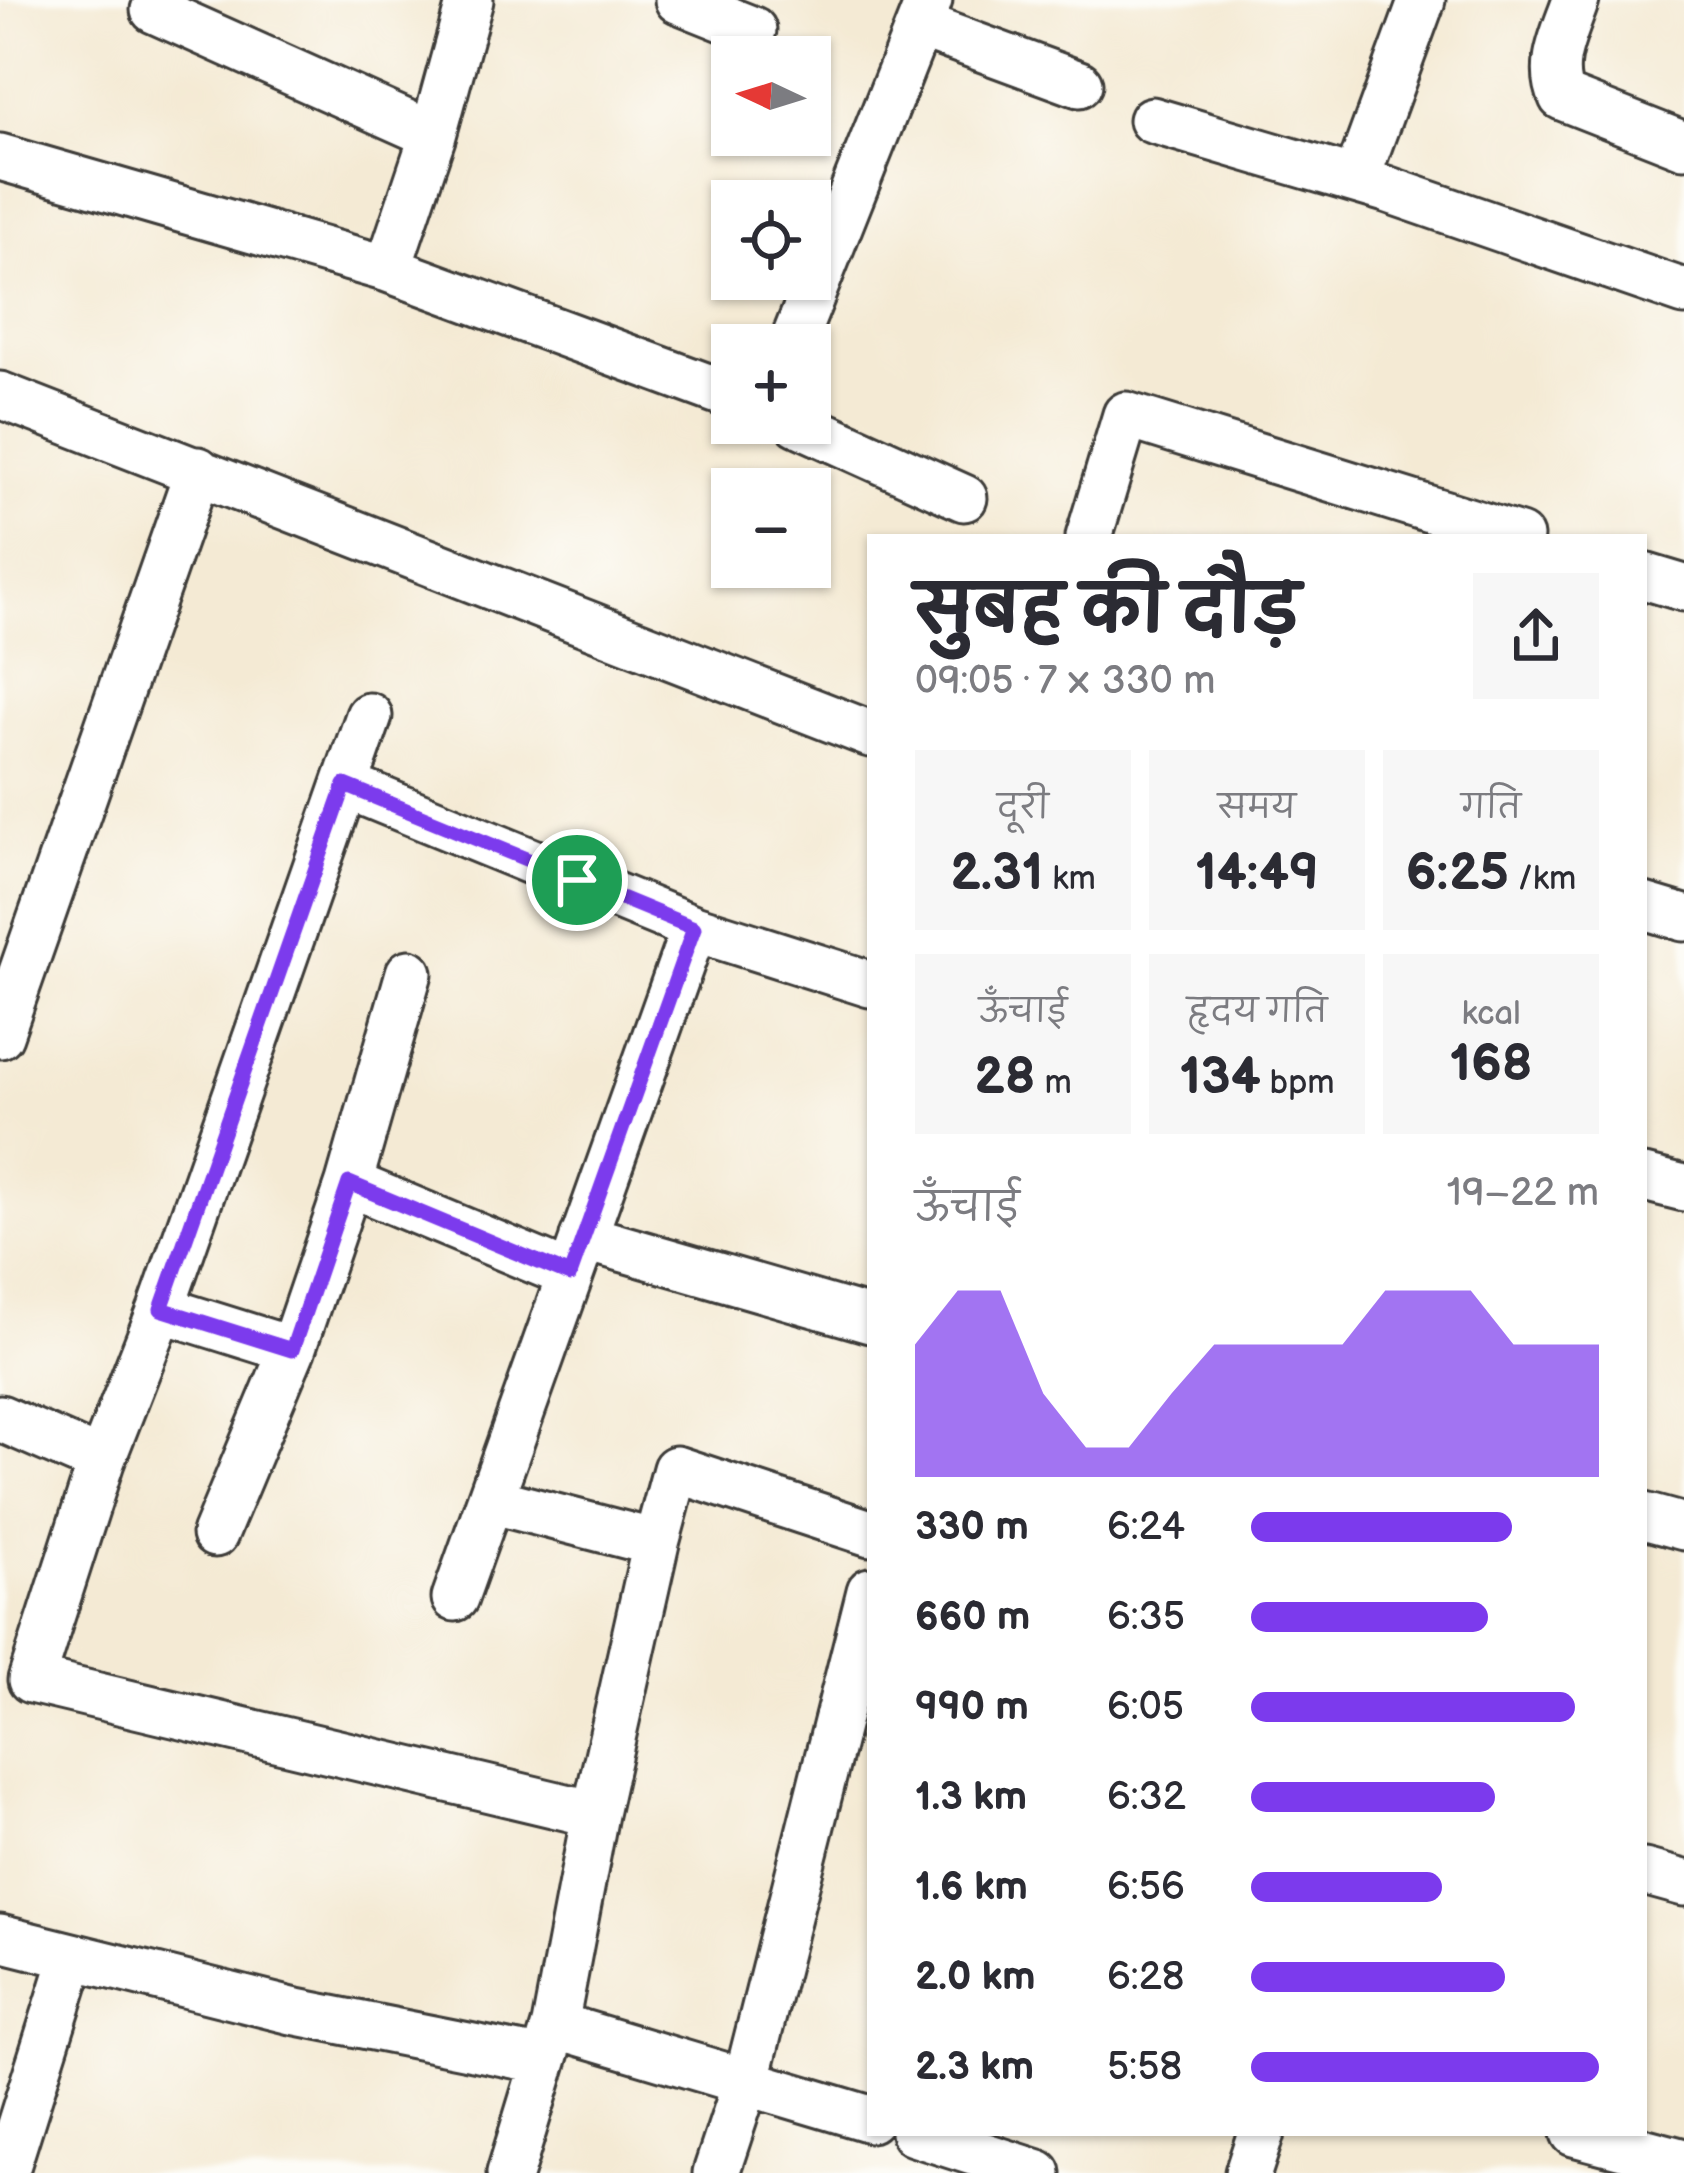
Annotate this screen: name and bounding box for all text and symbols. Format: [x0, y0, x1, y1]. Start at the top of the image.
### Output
north arrow [711, 36, 831, 156]
map controls [711, 36, 831, 588]
button: locate [711, 180, 831, 300]
button: + [711, 324, 831, 444]
button: − [711, 468, 831, 588]
text: सुबह की दौड़ [915, 573, 1300, 652]
button: share [1473, 573, 1599, 699]
text: 09:05 · 7 × 330 m [915, 658, 1216, 705]
text: दूरी [997, 788, 1049, 828]
text: समय [1218, 788, 1296, 828]
text: गति [1461, 788, 1521, 828]
pin [526, 829, 628, 931]
text: 2.31 [950, 843, 1043, 904]
text: 14:49 [1195, 843, 1319, 904]
text: 6:25 [1406, 843, 1509, 904]
icon: arrive [544, 847, 610, 913]
text: km [1043, 859, 1096, 899]
text: /km [1509, 859, 1576, 899]
text: ऊँचाई [979, 992, 1067, 1032]
text: हृदय गति [1187, 992, 1327, 1032]
text: kcal [1461, 994, 1521, 1034]
text: 168 [1449, 1034, 1533, 1095]
text: 28 [974, 1047, 1036, 1108]
text: 134 [1179, 1047, 1261, 1108]
text: m [1036, 1063, 1072, 1103]
text: bpm [1261, 1063, 1335, 1103]
text: 19–22 m [1447, 1170, 1599, 1217]
text: ऊँचाई [915, 1185, 1020, 1232]
text: 330 m [915, 1504, 1029, 1551]
text: 6:24 [1107, 1504, 1185, 1551]
text: 660 m [915, 1594, 1030, 1641]
text: 6:35 [1107, 1594, 1185, 1641]
text: 990 m [915, 1684, 1029, 1731]
text: 6:05 [1107, 1684, 1184, 1731]
text: 1.3 km [915, 1774, 1027, 1821]
text: 6:32 [1107, 1774, 1186, 1821]
text: 1.6 km [915, 1864, 1028, 1911]
text: 6:56 [1107, 1864, 1185, 1911]
text: 2.0 km [915, 1954, 1035, 2001]
text: 6:28 [1107, 1954, 1184, 2001]
text: 2.3 km [915, 2044, 1034, 2091]
text: 5:58 [1107, 2044, 1182, 2091]

